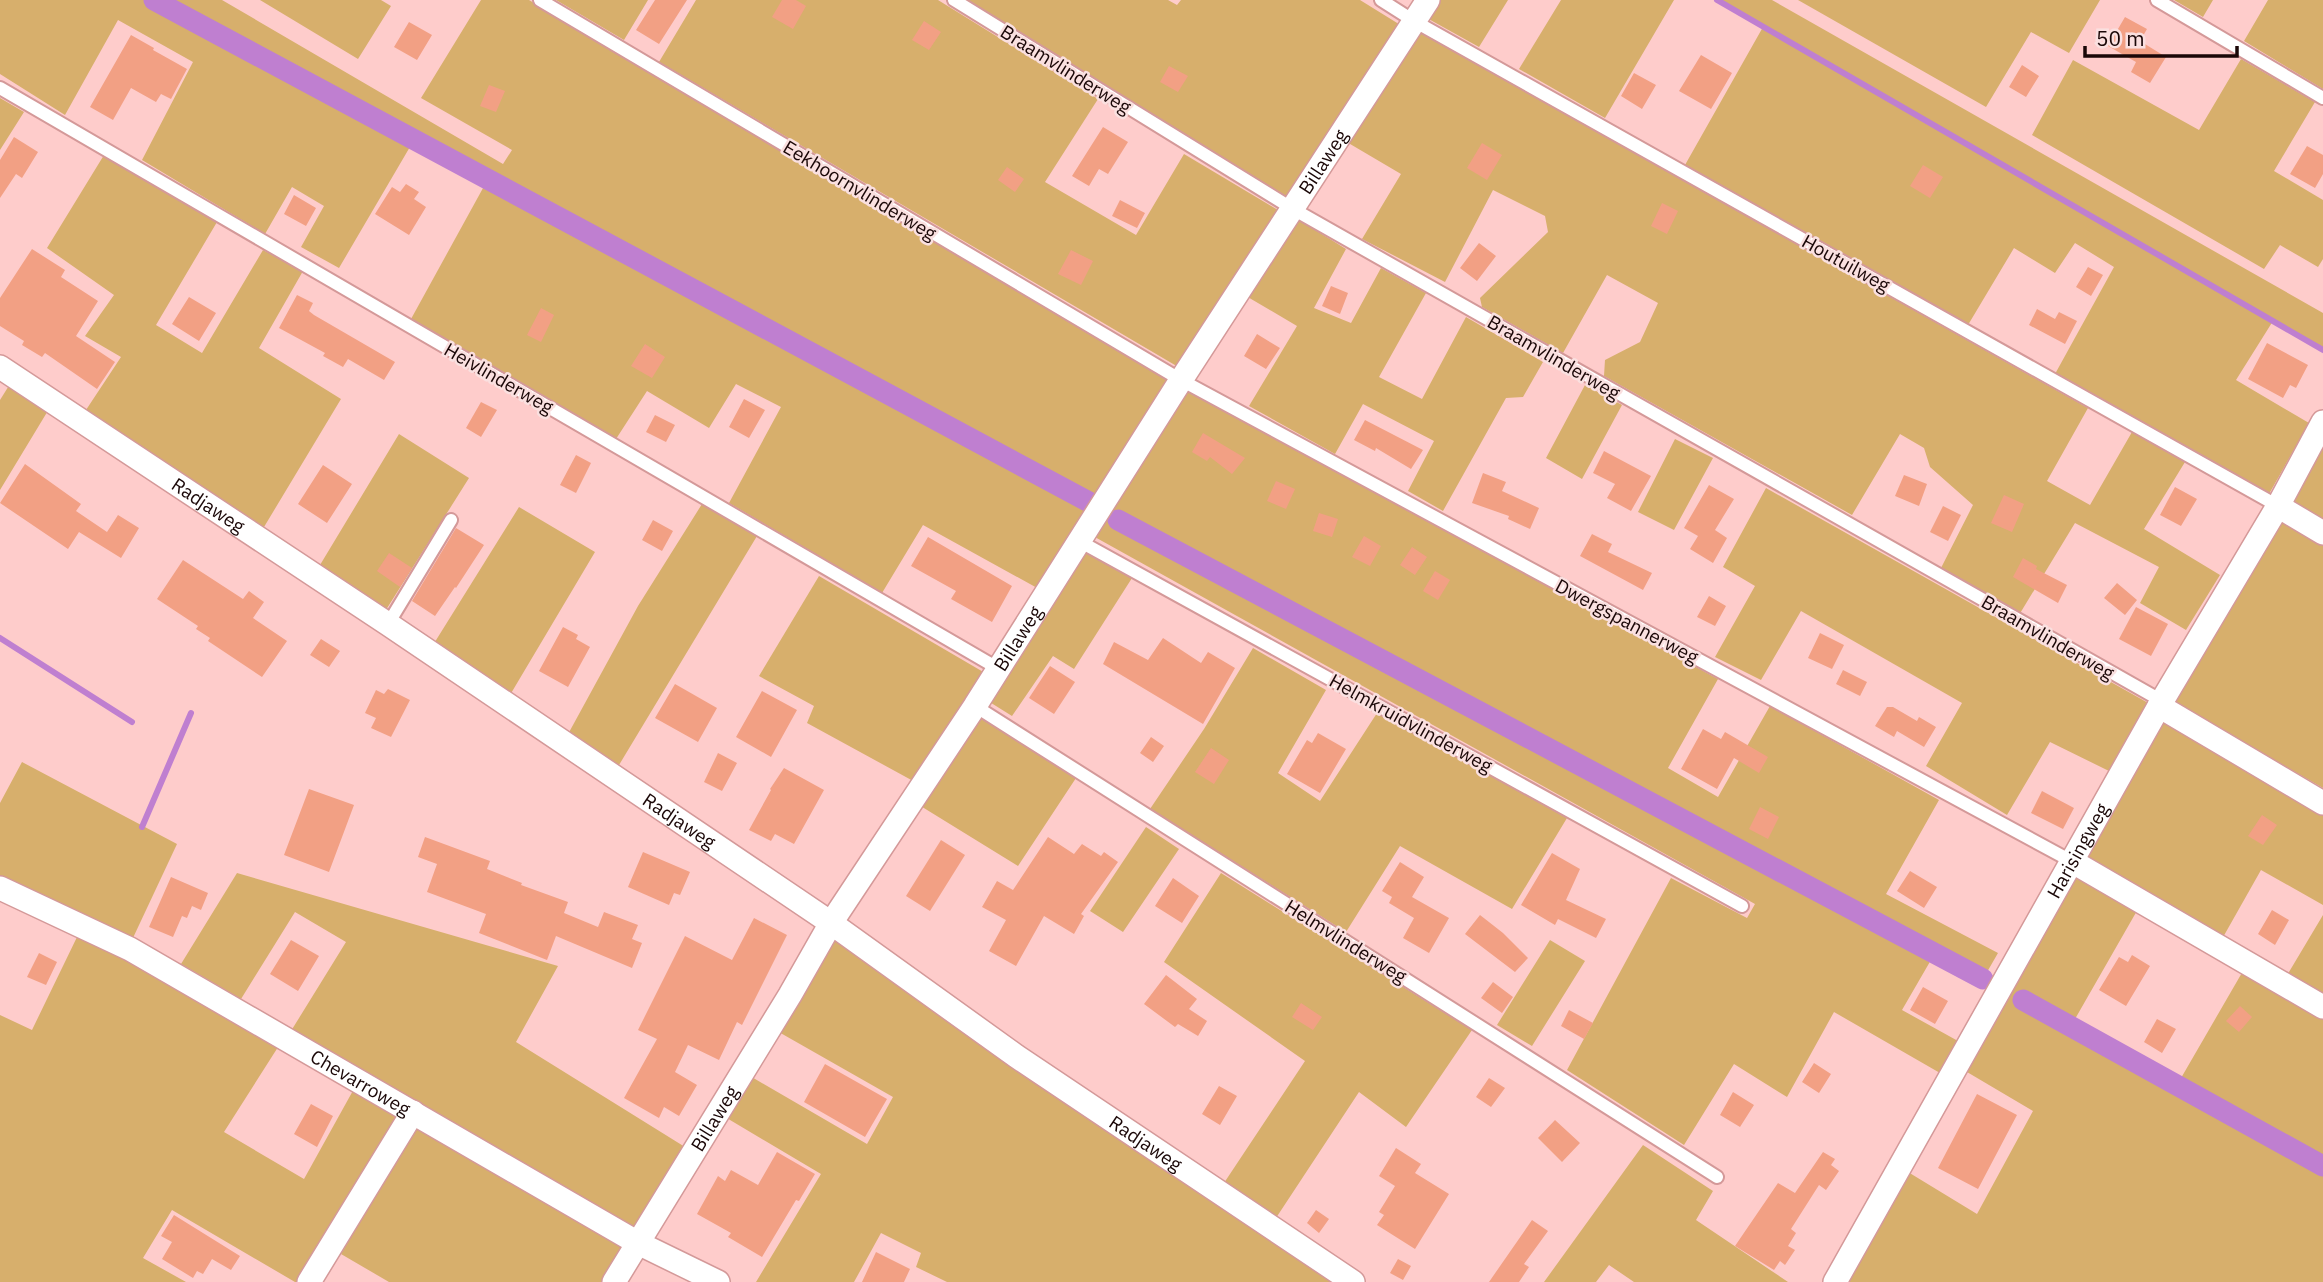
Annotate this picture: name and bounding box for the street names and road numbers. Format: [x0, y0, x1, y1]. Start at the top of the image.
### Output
street label: Braamvlinderweg [996, 19, 1136, 119]
street label: Billaweg [1293, 125, 1353, 199]
street label: Eekhoornvlinderweg [779, 135, 941, 245]
street label: Houtuilweg [1798, 229, 1894, 297]
street label: Braamvlinderweg [1483, 309, 1625, 405]
street label: Heivlinderweg [440, 337, 558, 419]
street label: Radjaweg [167, 472, 250, 538]
street label: Dwergspannerweg [1551, 573, 1703, 669]
street label: Braamvlinderweg [1977, 589, 2119, 685]
street label: Billaweg [988, 601, 1047, 675]
street label: Helmkruidvlinderweg [1325, 668, 1497, 778]
street label: Radjaweg [638, 788, 721, 854]
street label: Harisingweg [2042, 799, 2114, 902]
street label: Helmvlinderweg [1281, 894, 1411, 988]
street label: Chevarroweg [306, 1044, 415, 1121]
street label: Billaweg [685, 1081, 744, 1156]
street label: Radjaweg [1105, 1110, 1187, 1176]

